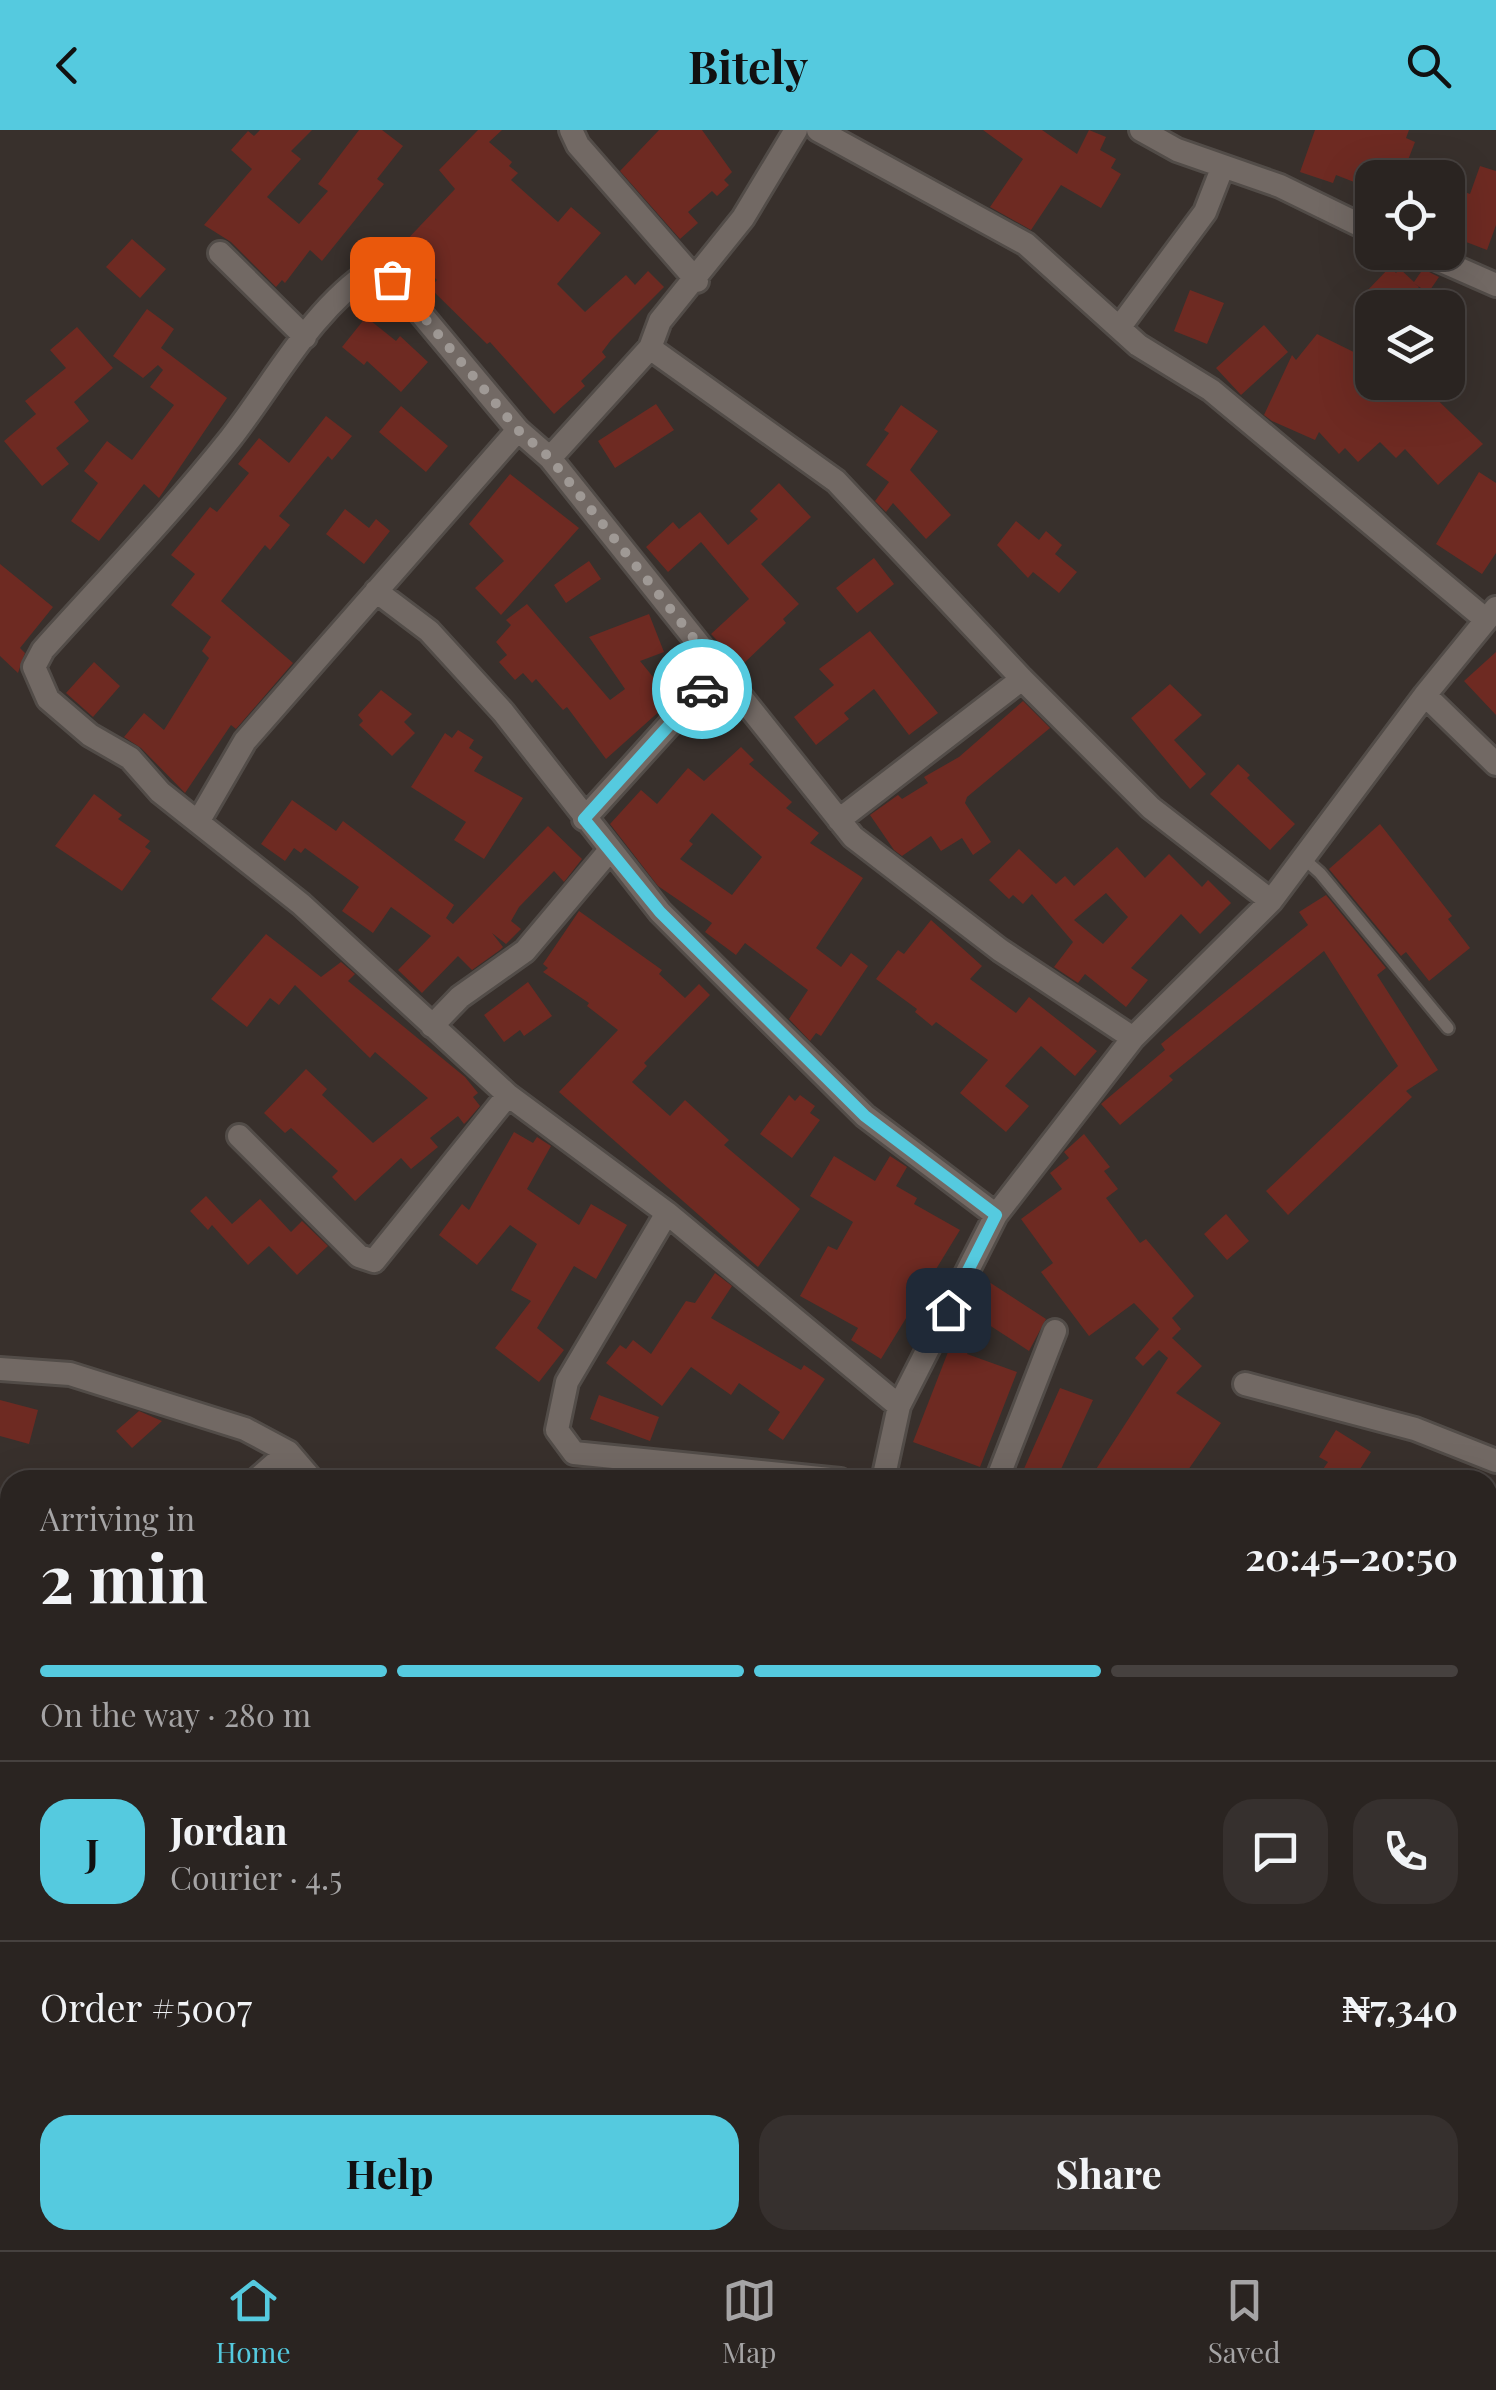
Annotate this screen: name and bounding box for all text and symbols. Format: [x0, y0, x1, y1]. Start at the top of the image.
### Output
text: Bitely [688, 35, 808, 95]
icon: back [40, 38, 95, 93]
icon: search [1401, 38, 1456, 93]
map controls [1355, 160, 1465, 400]
button: locate [1355, 160, 1465, 270]
pin [350, 237, 435, 322]
icon: bag [365, 252, 420, 307]
button: layers [1355, 290, 1465, 400]
courier [652, 639, 752, 739]
icon: car [675, 662, 730, 717]
pin [906, 1268, 991, 1353]
icon: home [921, 1283, 976, 1338]
text: Arriving in [40, 1496, 195, 1539]
text: 20:45–20:50 [1245, 1530, 1458, 1581]
text: 2 min [40, 1533, 208, 1619]
text: On the way · 280 m [40, 1692, 311, 1735]
button: chat [1223, 1799, 1328, 1904]
button: phone [1353, 1799, 1458, 1904]
text: Jordan [170, 1804, 288, 1855]
text: J [86, 1826, 99, 1877]
text: Courier · 4.5 [170, 1855, 342, 1898]
text: Order #5007 [40, 1981, 252, 2032]
text: ₦7,340 [1342, 1981, 1458, 2032]
button: Help [40, 2115, 739, 2230]
button: Share [759, 2115, 1458, 2230]
tab: Home [216, 2273, 291, 2370]
tab: Map [722, 2273, 777, 2370]
tab: Saved [1208, 2273, 1280, 2370]

